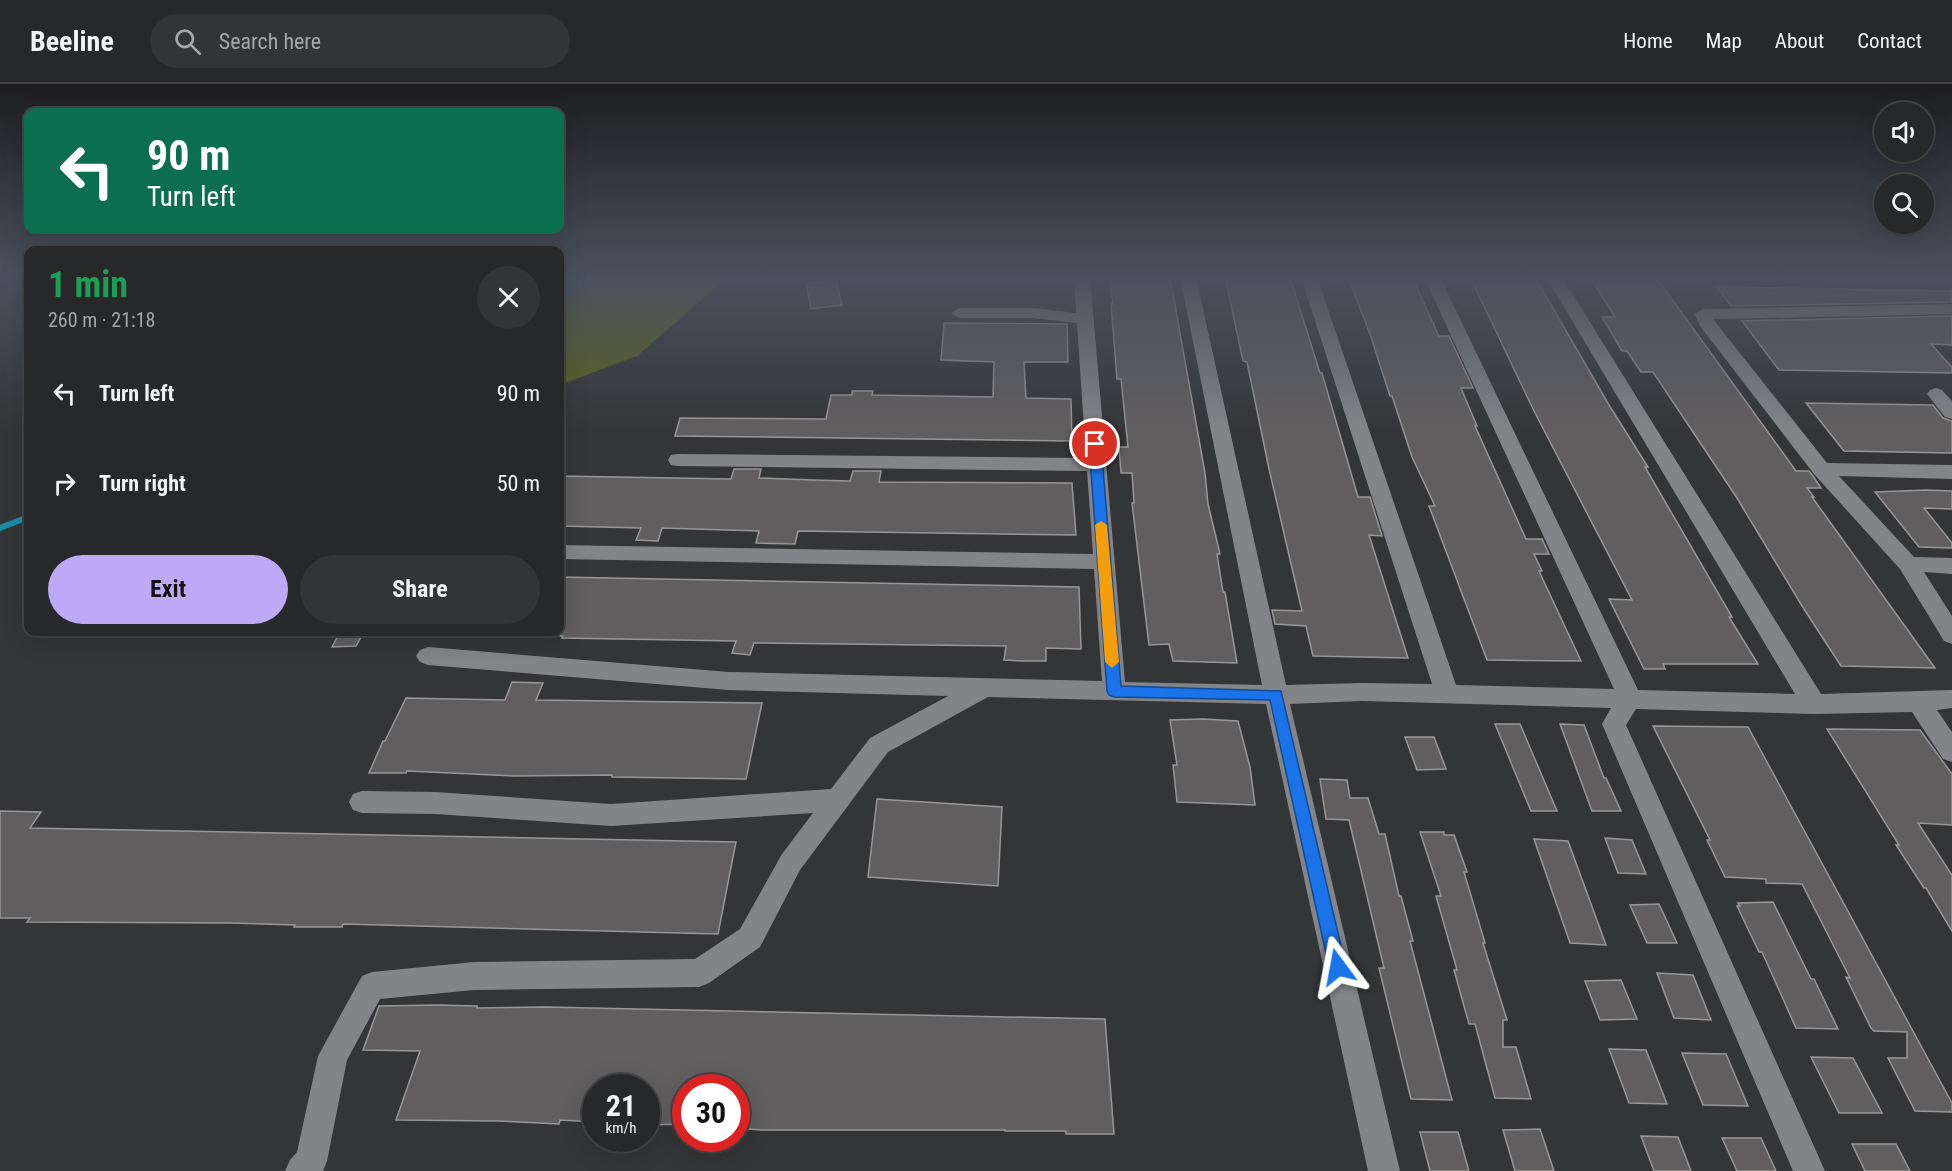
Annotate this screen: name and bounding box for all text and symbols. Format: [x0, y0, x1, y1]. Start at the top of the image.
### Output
search box [150, 14, 570, 68]
text: Beeline [30, 25, 114, 58]
icon: search [171, 25, 204, 58]
text: Search here [219, 29, 321, 54]
text: Home [1623, 29, 1673, 53]
text: Map [1706, 29, 1742, 53]
text: About [1775, 29, 1824, 53]
text: Contact [1857, 29, 1922, 53]
map controls [1874, 102, 1934, 234]
button: sound [1874, 102, 1934, 162]
text: 90 m [147, 131, 230, 180]
icon: left [48, 132, 126, 210]
button: search [1874, 174, 1934, 234]
text: Turn left [147, 181, 236, 213]
text: 1 min [48, 264, 128, 306]
button: close [477, 266, 540, 329]
text: 260 m · 21:18 [48, 308, 155, 332]
icon: left [48, 377, 81, 410]
text: Turn left [99, 381, 174, 406]
text: 90 m [497, 381, 540, 406]
pin [1069, 418, 1120, 469]
icon: arrive [1078, 427, 1111, 460]
icon: right [48, 467, 81, 500]
text: Turn right [99, 471, 186, 496]
text: 50 m [497, 471, 540, 496]
button: Exit [48, 555, 288, 624]
button: Share [300, 555, 540, 624]
position arrow [1306, 935, 1370, 999]
speed limit sign: 30 [672, 1074, 750, 1152]
text: 21 [606, 1088, 636, 1123]
text: km/h [606, 1119, 636, 1137]

